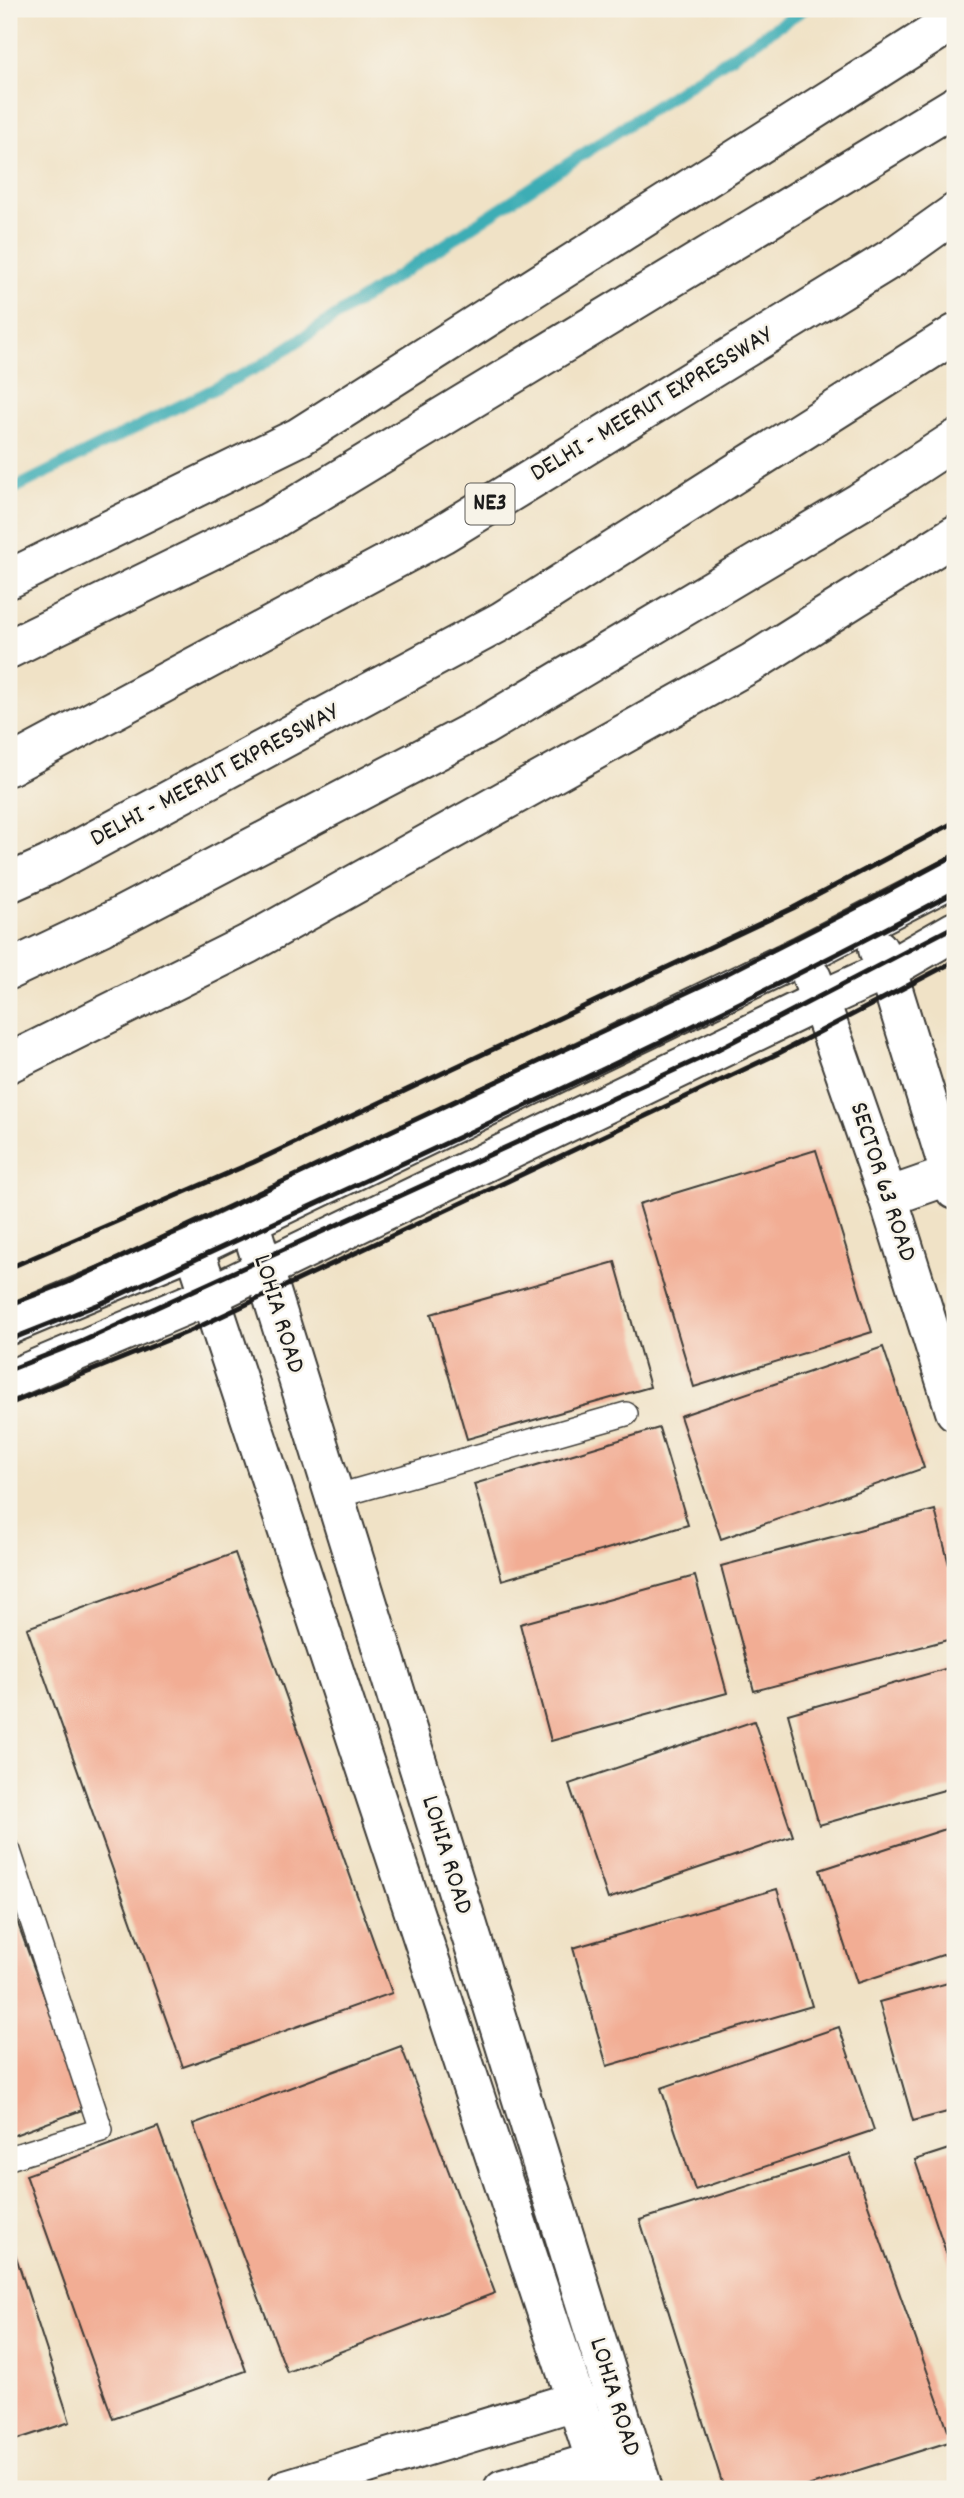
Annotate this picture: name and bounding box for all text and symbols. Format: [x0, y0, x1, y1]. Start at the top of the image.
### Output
street label: DELHI - MEERUT EXPRESSWAY [524, 317, 782, 492]
road number: NE3 [466, 484, 514, 524]
street label: DELHI - MEERUT EXPRESSWAY [84, 694, 347, 857]
street label: SECTOR 63 ROAD [839, 1098, 925, 1266]
street label: LOHIA ROAD [242, 1250, 314, 1378]
street label: LOHIA ROAD [410, 1791, 482, 1919]
street label: LOHIA ROAD [578, 2333, 650, 2461]

